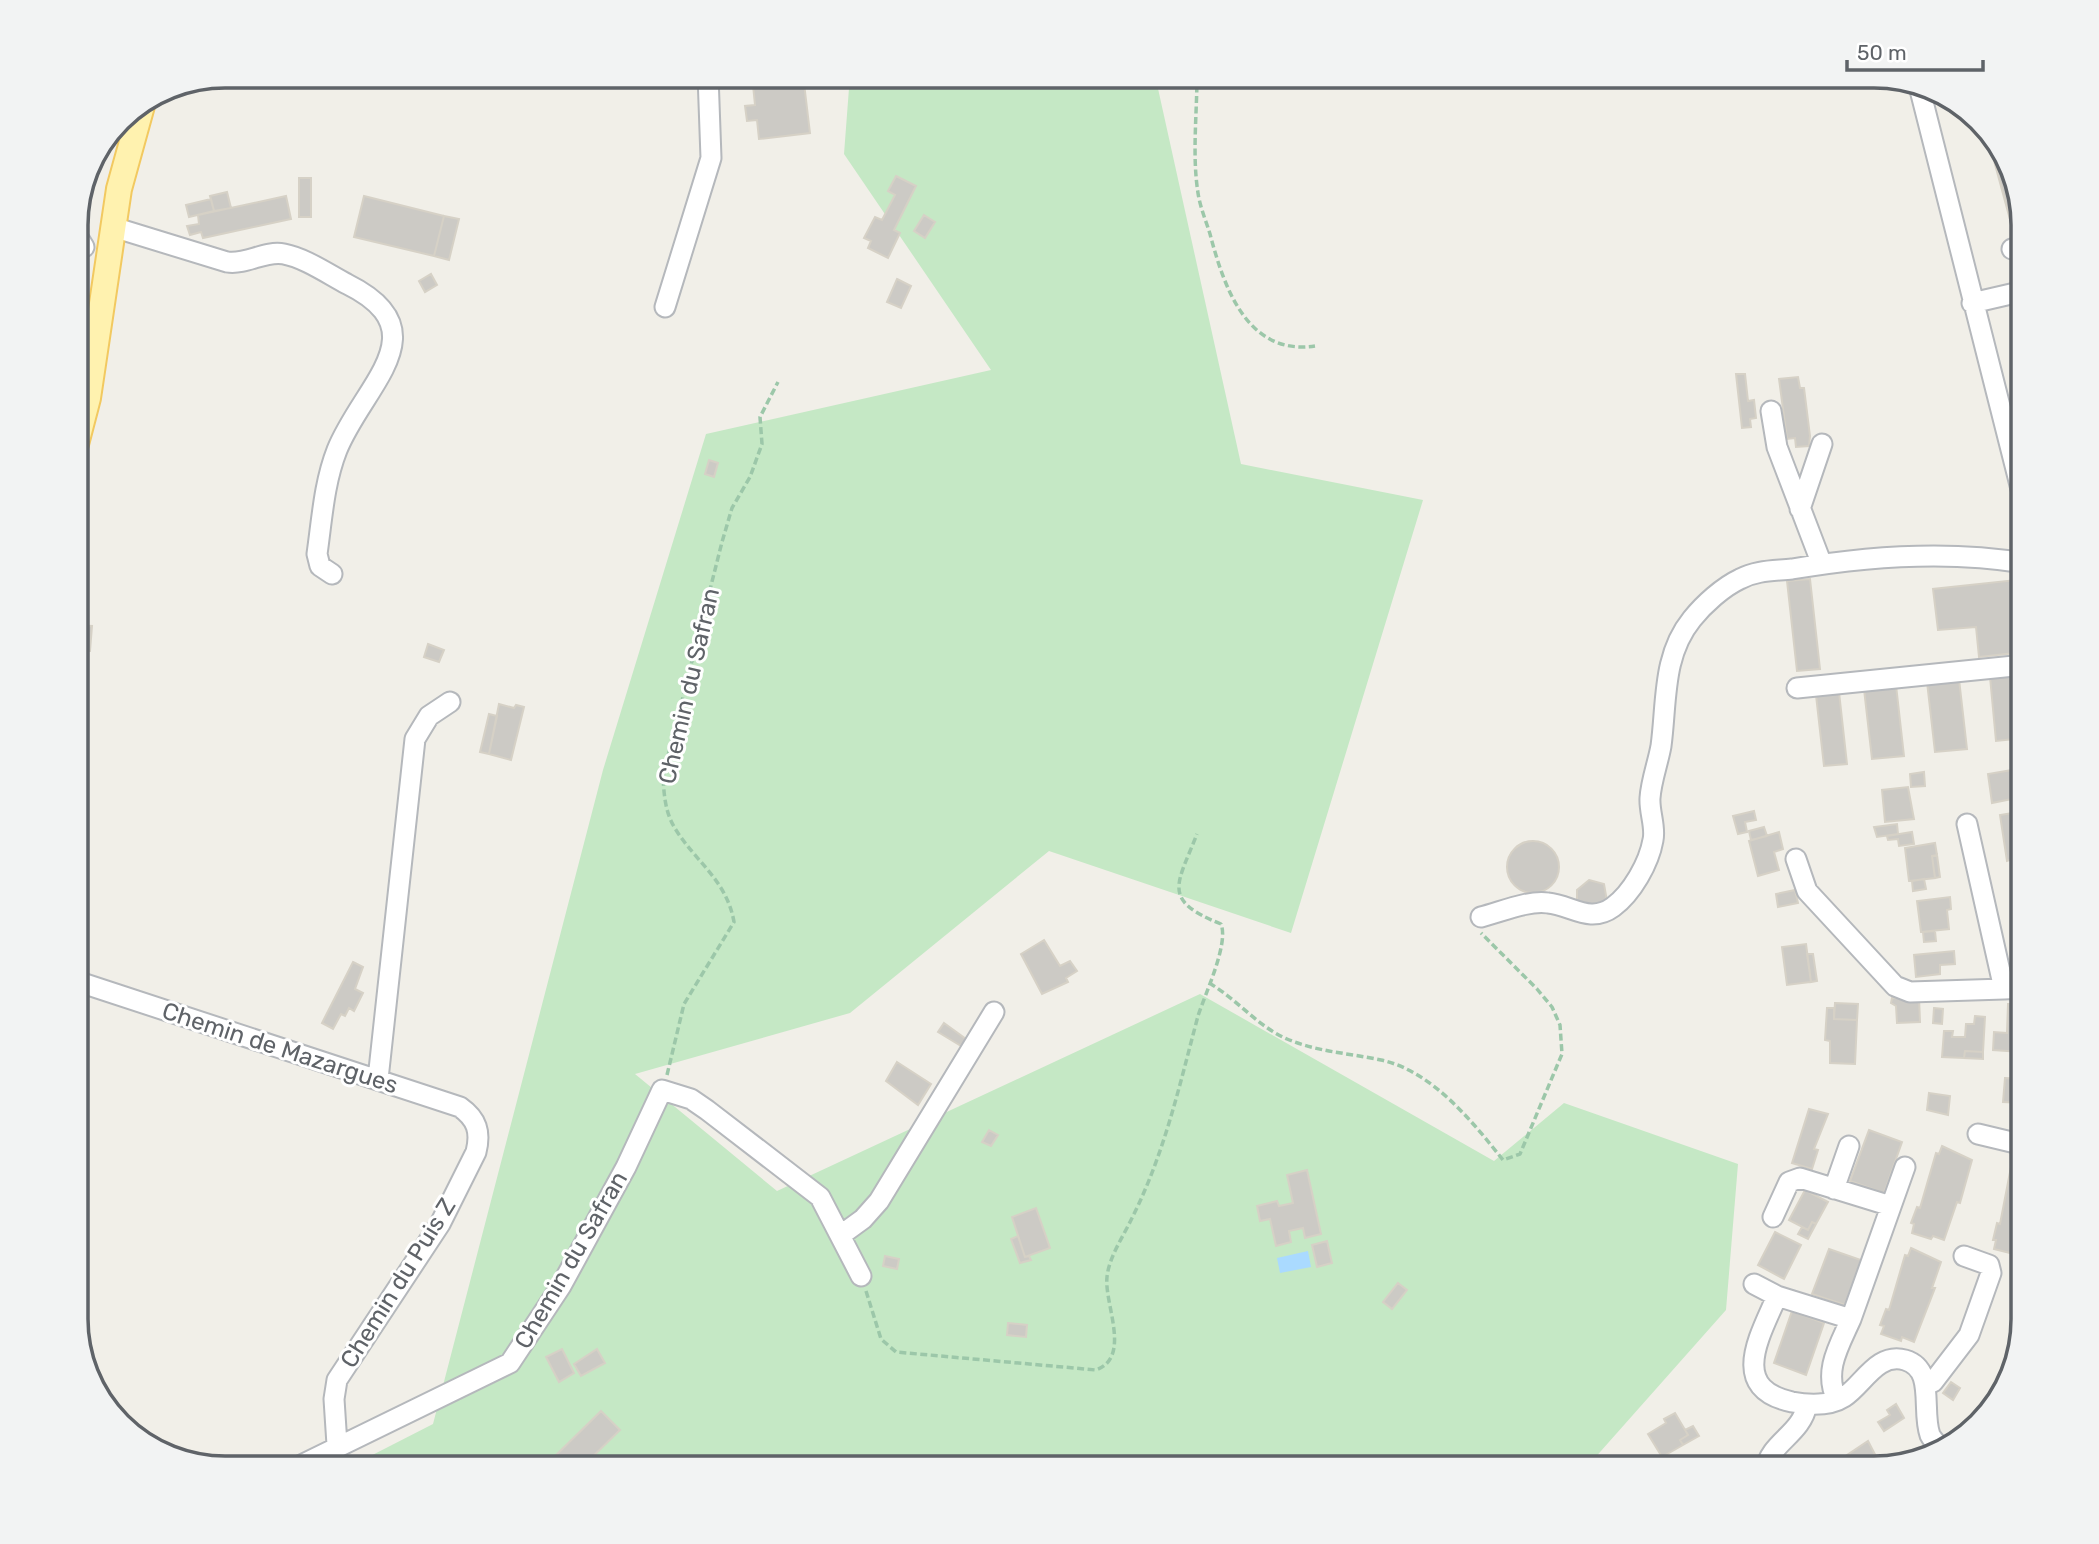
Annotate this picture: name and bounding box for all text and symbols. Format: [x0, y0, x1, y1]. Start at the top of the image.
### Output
scale bar [1847, 28, 1983, 72]
text: 50 m [1857, 40, 1907, 65]
street label: Chemin du Safran [653, 585, 725, 787]
street label: Chemin de Mazargues [159, 997, 401, 1099]
street label: Chemin du Safran [509, 1166, 633, 1354]
street label: Chemin du Puis Z [335, 1193, 461, 1373]

